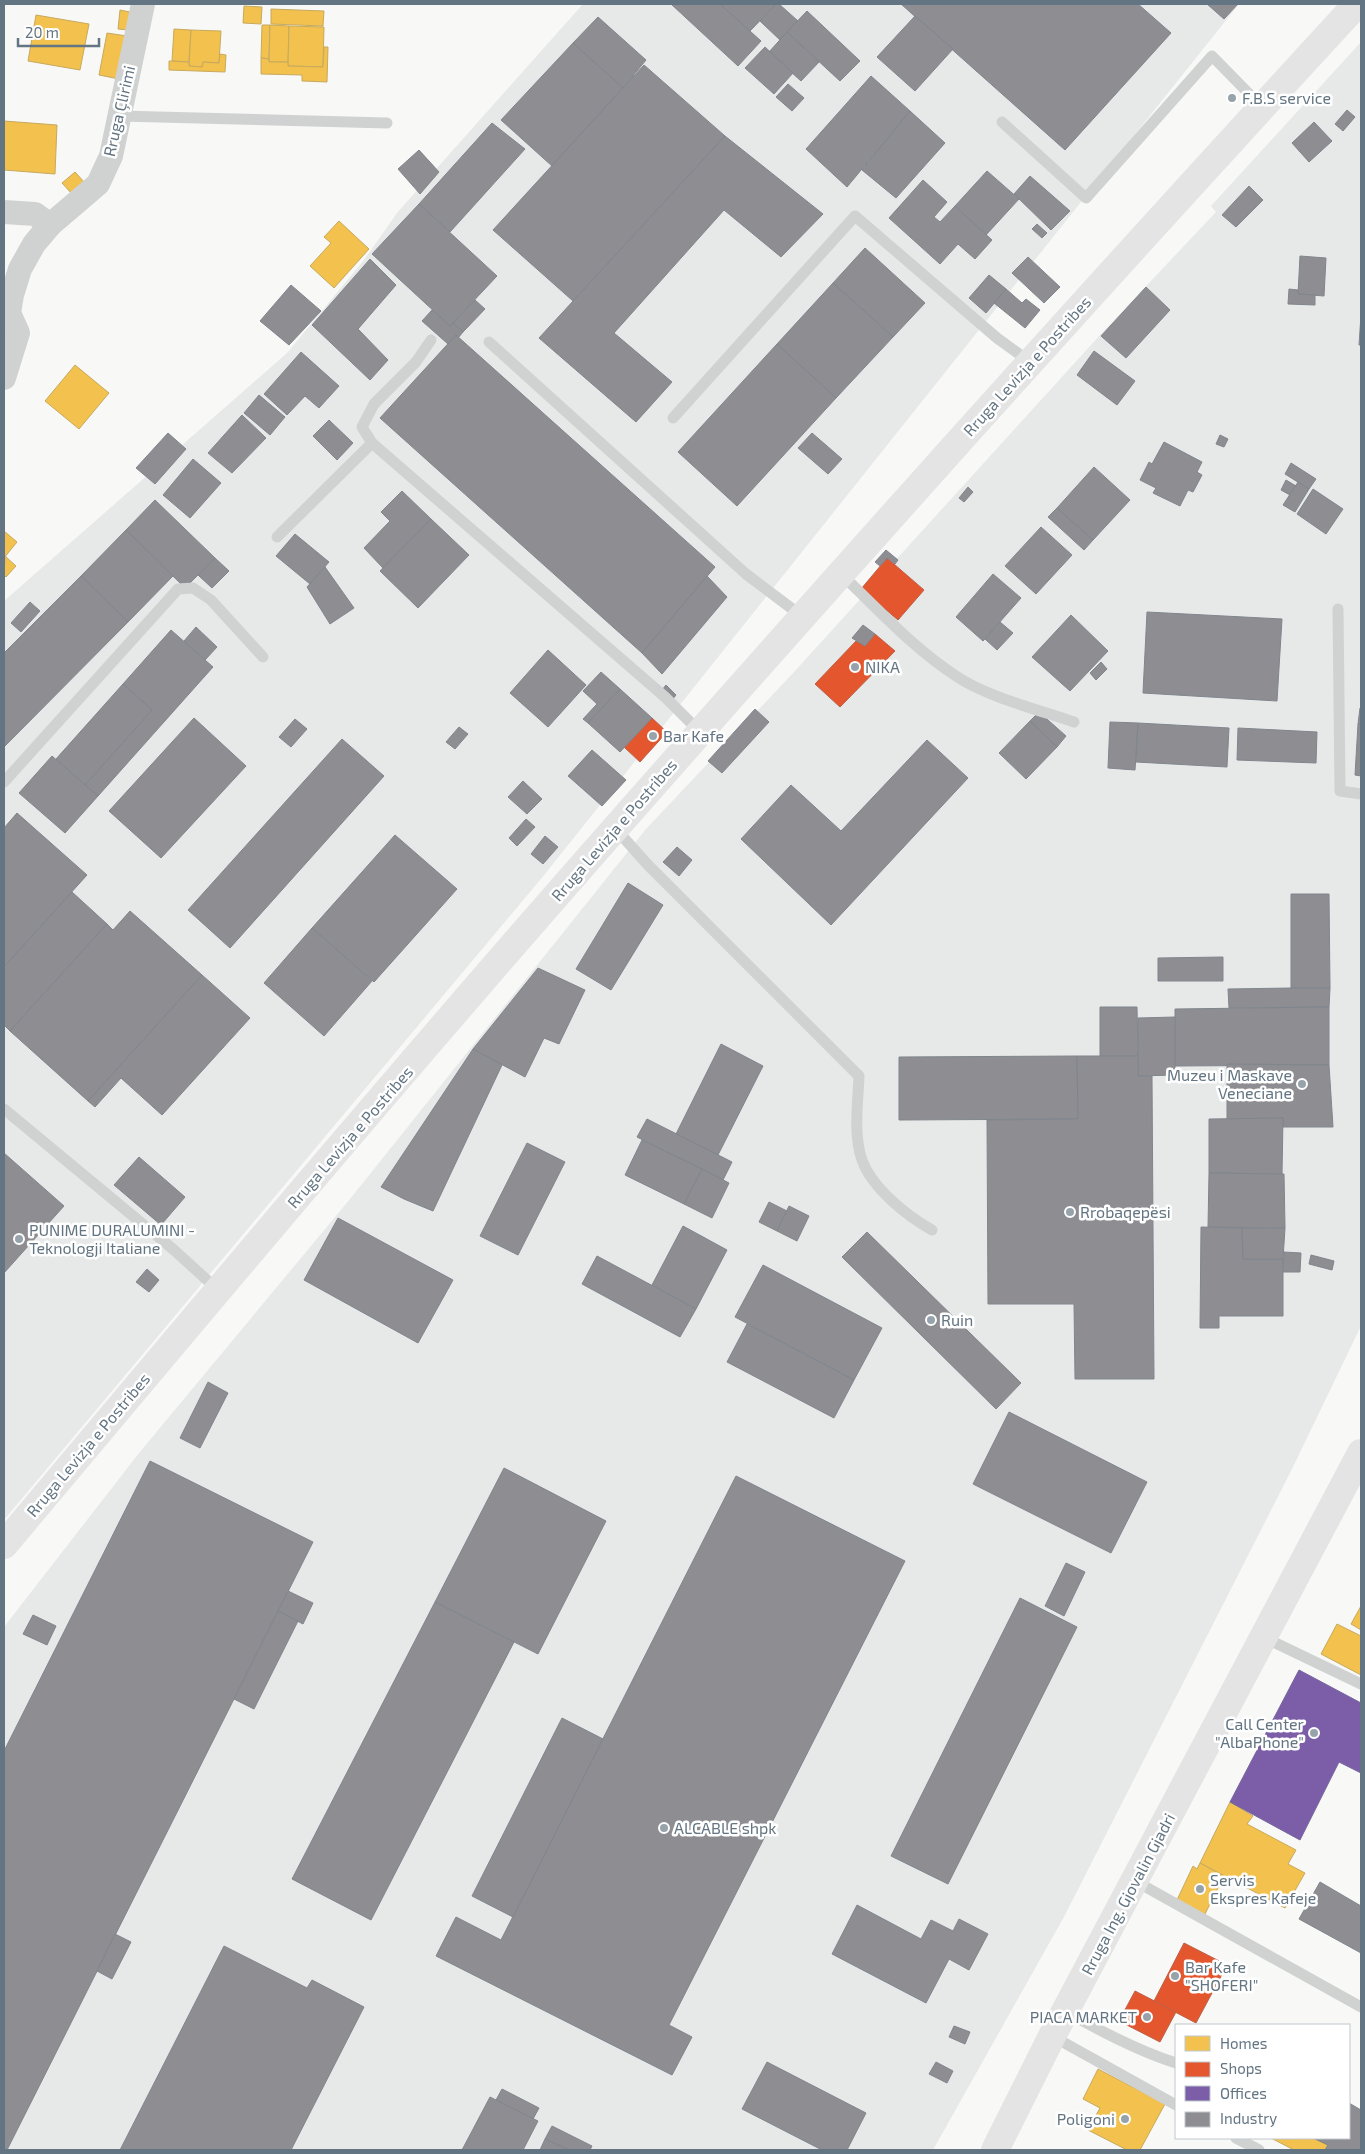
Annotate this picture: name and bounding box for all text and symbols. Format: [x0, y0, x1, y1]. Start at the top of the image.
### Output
scale bar [18, 15, 99, 47]
text: 20 m [25, 23, 59, 41]
street label: Rruga Çlirimi [99, 64, 139, 158]
place label: F.B.S service [1242, 88, 1331, 107]
marker: F.B.S service [1226, 92, 1238, 104]
street label: Rruga Levizja e Postribes [959, 292, 1095, 440]
place label: NIKA [865, 657, 900, 676]
marker: NIKA [849, 661, 861, 673]
place label: Bar Kafe [663, 726, 724, 745]
marker: Bar Kafe [647, 730, 659, 742]
street label: Rruga Levizja e Postribes [547, 755, 681, 905]
street label: Rruga Levizja e Postribes [283, 1062, 417, 1212]
place label: Muzeu i Maskave Veneciane [1167, 1065, 1292, 1102]
marker: Muzeu i Maskave Veneciane [1296, 1078, 1308, 1090]
place label: Rrobaqepësi [1080, 1202, 1171, 1221]
marker: Rrobaqepësi [1064, 1206, 1076, 1218]
place label: PUNIME DURALUMINI - Teknologji Italiane [29, 1220, 195, 1258]
marker: PUNIME DURALUMINI - Teknologji Italiane [13, 1233, 25, 1245]
place label: Ruin [941, 1310, 973, 1329]
marker: Ruin [925, 1314, 937, 1326]
street label: Rruga Levizja e Postribes [22, 1369, 154, 1521]
place label: Call Center "AlbaPhone" [1215, 1714, 1305, 1751]
marker: Call Center "AlbaPhone" [1308, 1727, 1320, 1739]
street label: Rruga Ing. Gjovalin Gjadri [1077, 1810, 1179, 1978]
place label: ALCABLE shpk [674, 1818, 777, 1837]
marker: ALCABLE shpk [658, 1822, 670, 1834]
place label: Servis Ekspres Kafeje [1210, 1870, 1316, 1908]
marker: Servis Ekspres Kafeje [1194, 1883, 1206, 1895]
place label: Bar Kafe "SHOFERI" [1185, 1957, 1258, 1994]
marker: Bar Kafe "SHOFERI" [1169, 1970, 1181, 1982]
place label: PIACA MARKET [1030, 2007, 1137, 2026]
marker: PIACA MARKET [1141, 2011, 1153, 2023]
legend [1175, 2024, 1350, 2139]
text: Homes [1220, 2034, 1267, 2052]
text: Shops [1220, 2059, 1262, 2077]
text: Offices [1220, 2084, 1267, 2102]
place label: Poligoni [1057, 2109, 1115, 2128]
text: Industry [1220, 2109, 1277, 2127]
marker: Poligoni [1119, 2113, 1131, 2125]

